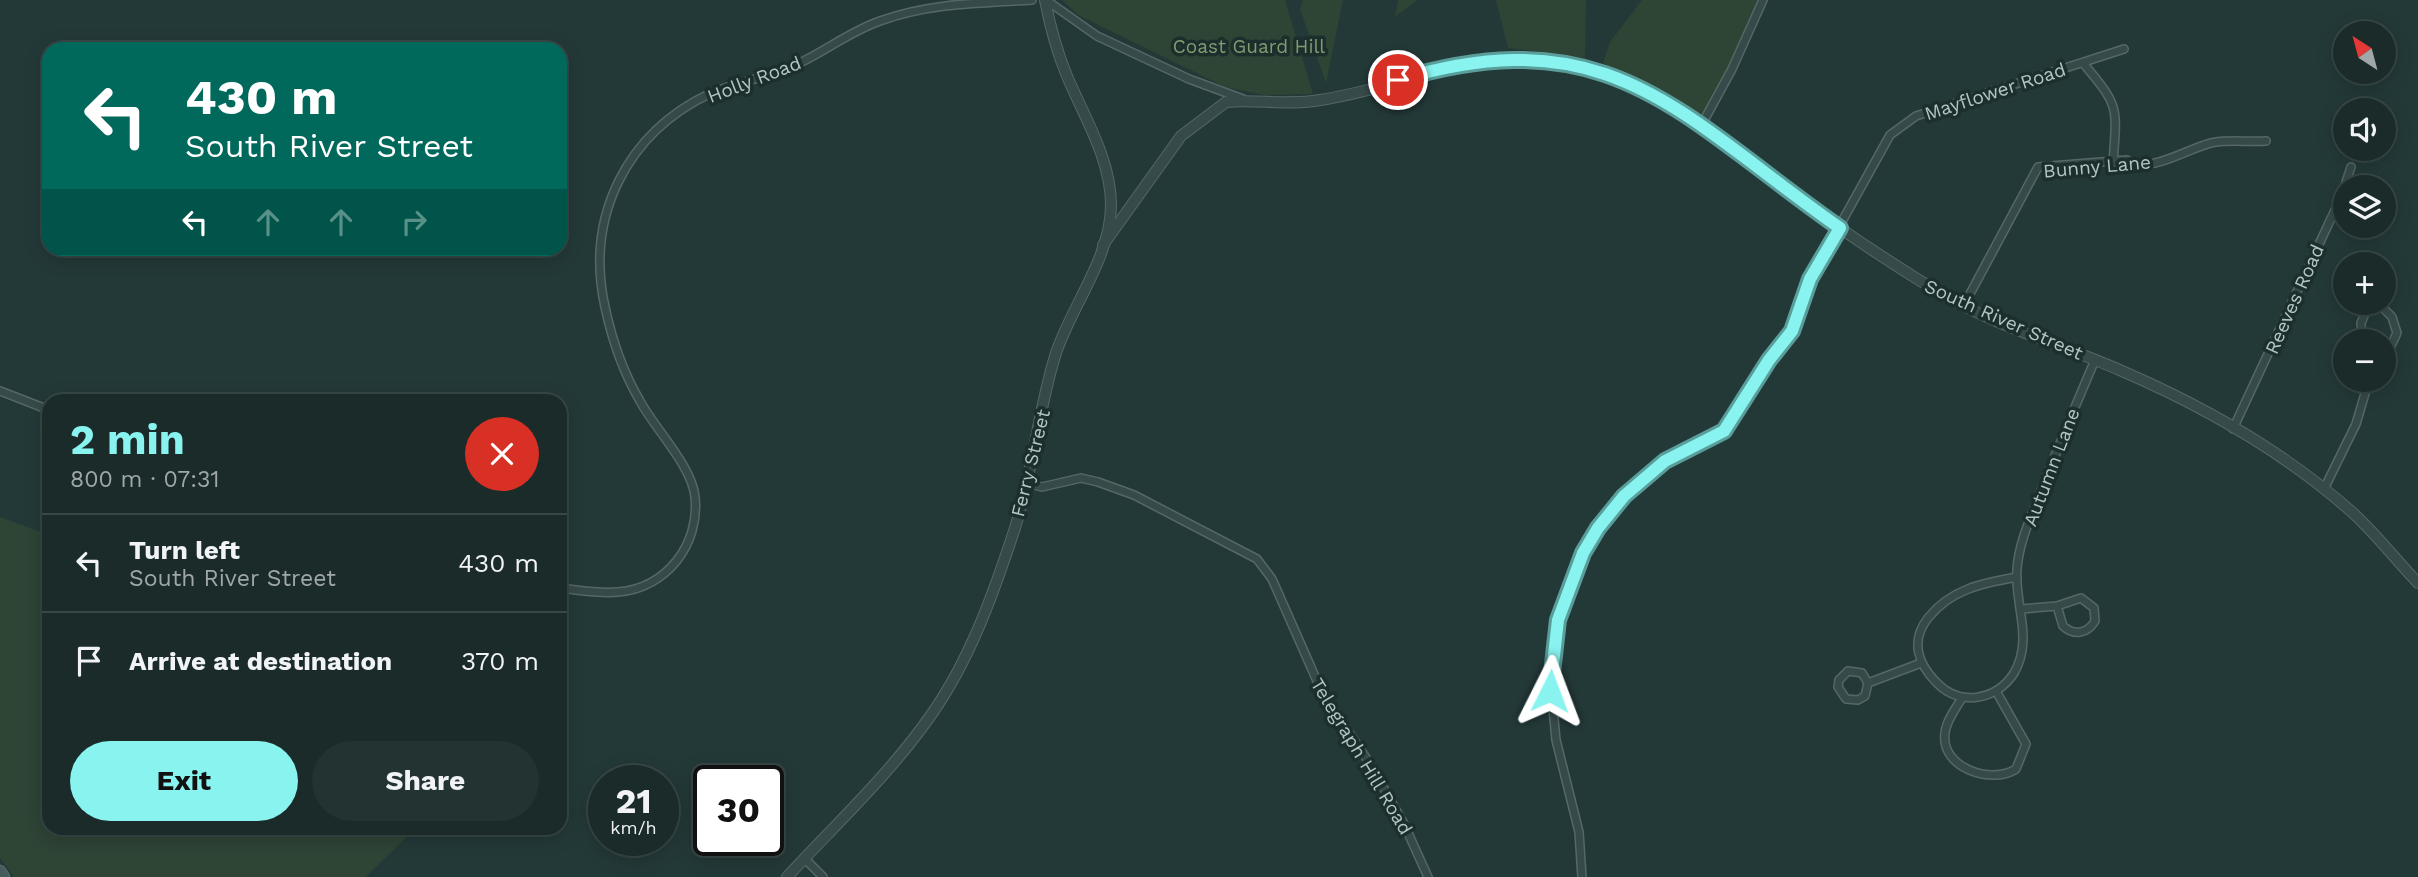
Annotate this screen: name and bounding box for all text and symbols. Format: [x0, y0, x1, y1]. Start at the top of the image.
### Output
north arrow [2333, 21, 2396, 84]
map controls [2333, 21, 2396, 392]
park label: Coast Guard Hill [1173, 35, 1325, 58]
pin [1368, 50, 1428, 110]
street label: Holly Road [704, 51, 804, 108]
street label: Mayflower Road [1922, 58, 2069, 125]
icon: arrive [1379, 61, 1417, 99]
text: 430 m [185, 68, 337, 126]
icon: left [70, 70, 161, 161]
button: sound [2333, 98, 2396, 161]
text: South River Street [185, 127, 473, 165]
street label: Bunny Lane [2042, 150, 2152, 183]
button: layers [2333, 175, 2396, 238]
icon: left [176, 203, 214, 241]
icon: ahead [249, 203, 287, 241]
icon: ahead [322, 203, 360, 241]
icon: right [395, 203, 433, 241]
street label: Reeves Road [2260, 241, 2329, 358]
button: + [2333, 252, 2396, 315]
street label: South River Street [1921, 274, 2087, 365]
button: − [2333, 329, 2396, 392]
street label: Autumn Lane [2018, 405, 2085, 530]
street label: Ferry Street [1006, 407, 1055, 519]
text: 2 min [70, 415, 185, 464]
button: close [465, 417, 539, 491]
text: 800 m · 07:31 [70, 466, 219, 493]
text: Turn left [129, 535, 240, 565]
icon: left [70, 544, 108, 582]
text: 430 m [458, 548, 539, 578]
text: South River Street [129, 565, 336, 592]
icon: arrive [70, 642, 108, 680]
text: Arrive at destination [129, 646, 392, 676]
text: 370 m [461, 646, 539, 676]
position arrow [1513, 654, 1587, 728]
street label: Telegraph Hill Road [1306, 674, 1417, 839]
button: Exit [70, 741, 298, 821]
button: Share [312, 741, 539, 821]
speed limit sign: 30 [693, 765, 784, 856]
text: 21 [616, 780, 651, 822]
text: km/h [610, 817, 657, 838]

